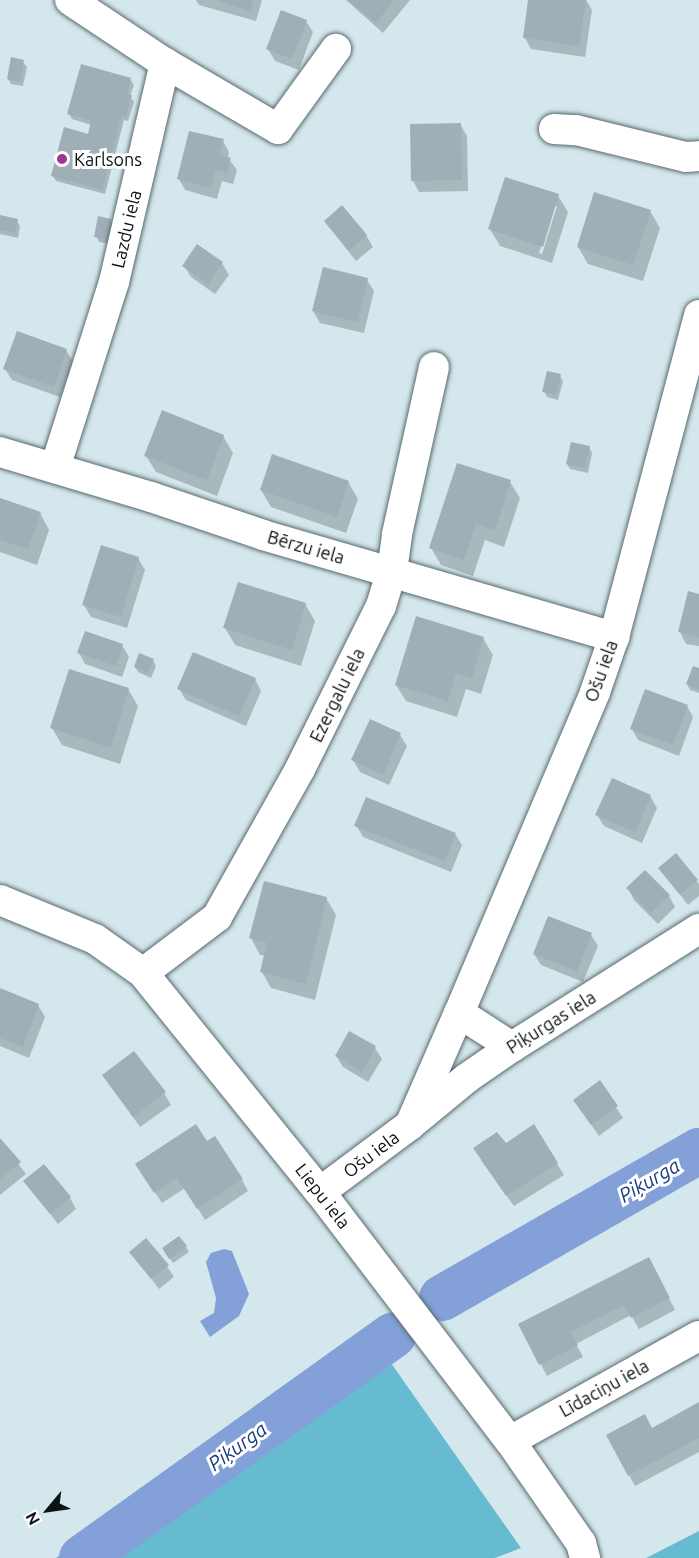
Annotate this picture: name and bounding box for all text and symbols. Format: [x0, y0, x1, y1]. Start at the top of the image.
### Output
place label: Karlsons [74, 148, 142, 170]
marker: Karlsons [55, 152, 69, 166]
street label: Lazdu iela [107, 188, 145, 270]
street label: Bērzu iela [265, 526, 347, 568]
street label: Ošu iela [580, 637, 622, 705]
street label: Ezergalu iela [305, 644, 369, 746]
street label: Piķurgas iela [502, 986, 600, 1058]
street label: Ošu iela [339, 1126, 403, 1182]
water label: Piķurga [614, 1153, 684, 1207]
street label: Liepu iela [291, 1159, 355, 1233]
street label: Līdaciņu iela [555, 1355, 653, 1421]
water label: Piķurga [203, 1417, 271, 1475]
north arrow [18, 1480, 78, 1540]
text: N [21, 1509, 43, 1528]

